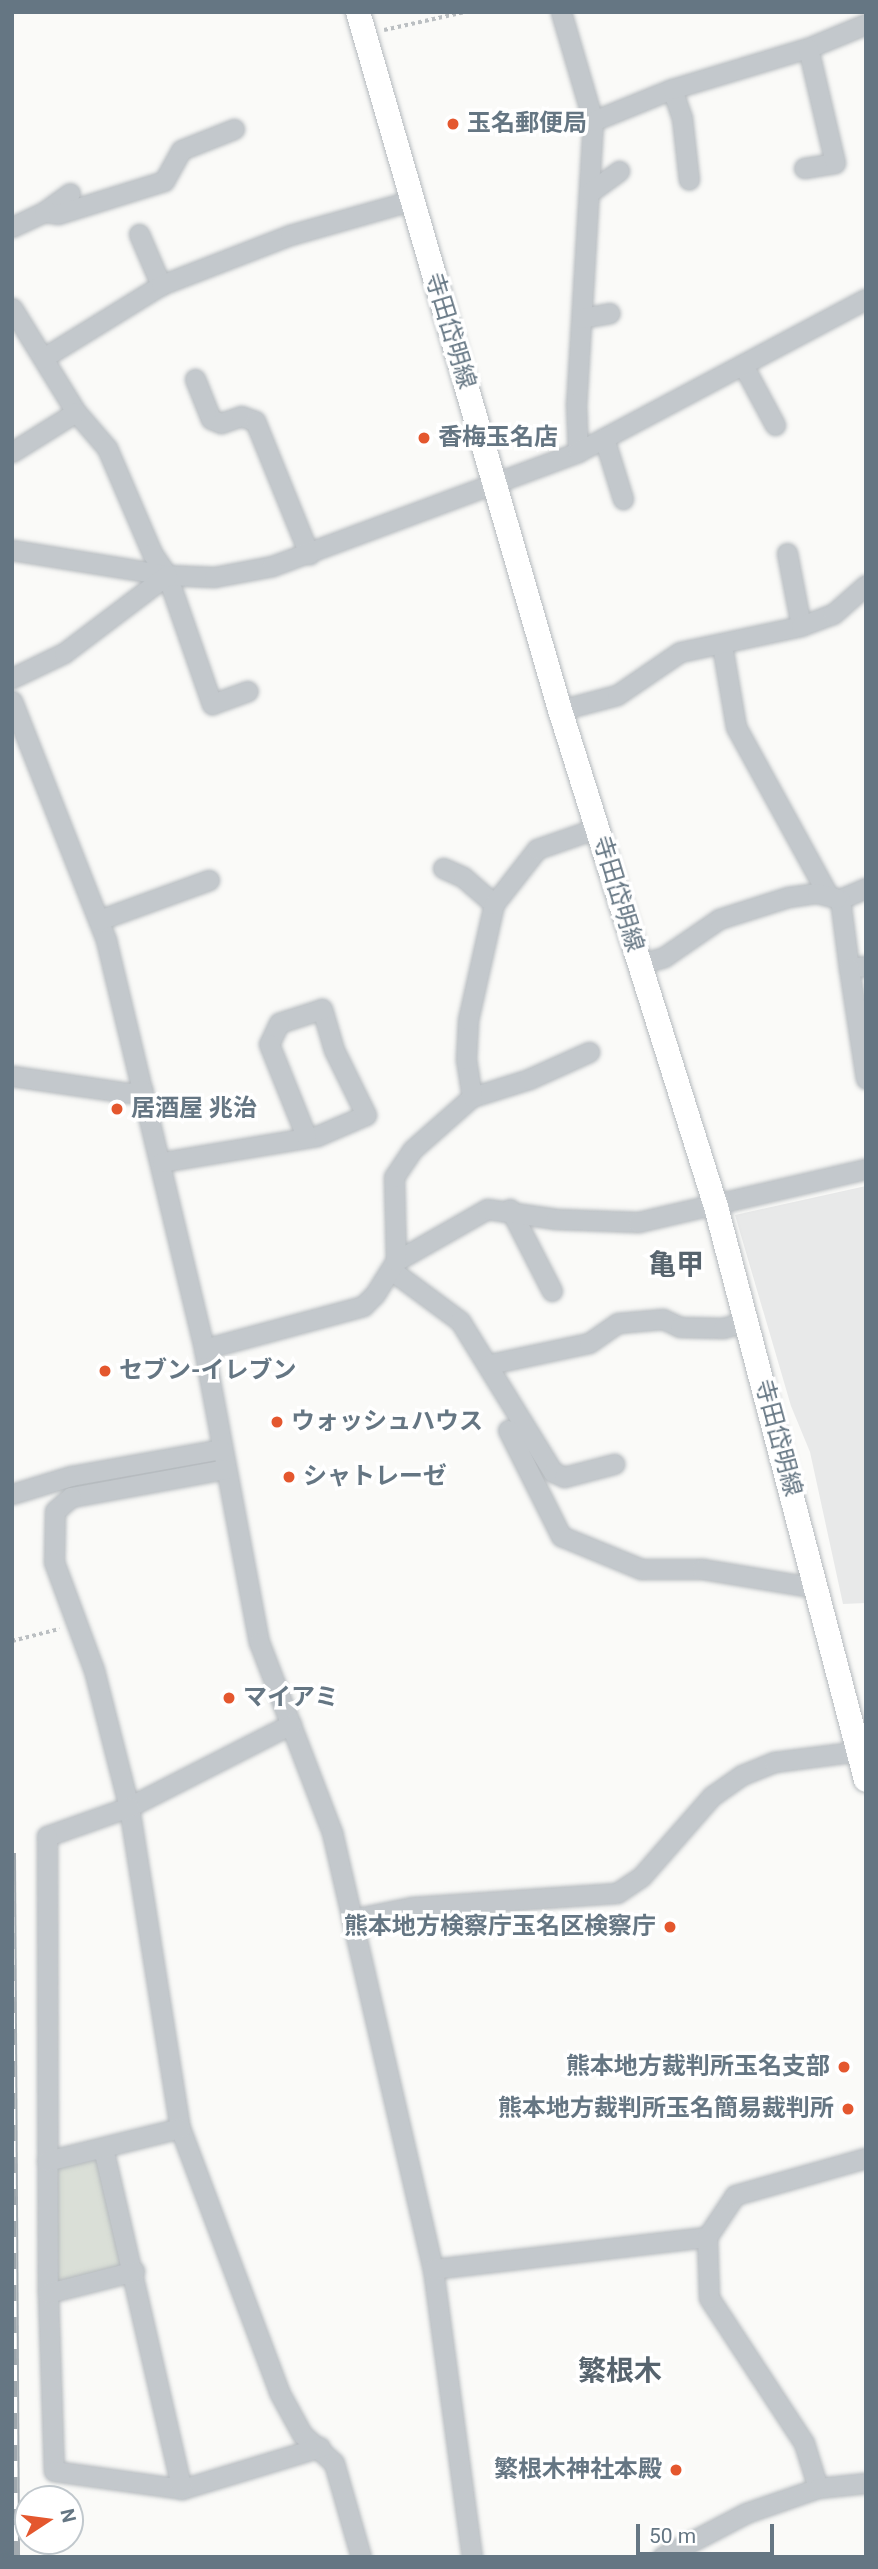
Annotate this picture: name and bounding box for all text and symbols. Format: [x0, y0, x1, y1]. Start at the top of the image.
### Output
place label: 玉名郵便局 [467, 110, 587, 138]
marker: 玉名郵便局 [445, 116, 461, 132]
street label: 寺田岱明線 [419, 269, 481, 393]
place label: 香梅玉名店 [438, 424, 558, 452]
marker: 香梅玉名店 [416, 430, 432, 446]
street label: 寺田岱明線 [587, 832, 649, 956]
place label: 居酒屋 兆治 [131, 1095, 257, 1123]
marker: 居酒屋 兆治 [109, 1101, 125, 1117]
district label: 亀甲 [648, 1248, 704, 1282]
place label: セブン-イレブン [119, 1357, 296, 1385]
marker: セブン-イレブン [97, 1363, 113, 1379]
street label: 寺田岱明線 [749, 1376, 807, 1500]
place label: ウォッシュハウス [291, 1408, 483, 1436]
marker: ウォッシュハウス [269, 1414, 285, 1430]
place label: シャトレーゼ [303, 1463, 447, 1491]
marker: シャトレーゼ [281, 1469, 297, 1485]
place label: マイアミ [243, 1684, 339, 1712]
marker: マイアミ [221, 1690, 237, 1706]
place label: 熊本地方検察庁玉名区検察庁 [344, 1913, 656, 1941]
marker: 熊本地方検察庁玉名区検察庁 [662, 1919, 678, 1935]
place label: 熊本地方裁判所玉名支部 [566, 2053, 830, 2081]
marker: 熊本地方裁判所玉名支部 [836, 2059, 852, 2075]
place label: 熊本地方裁判所玉名簡易裁判所 [498, 2095, 834, 2123]
marker: 熊本地方裁判所玉名簡易裁判所 [840, 2101, 856, 2117]
district label: 繁根木 [578, 2354, 662, 2388]
place label: 繁根木神社本殿 [494, 2456, 662, 2484]
marker: 繁根木神社本殿 [668, 2462, 684, 2478]
north arrow [14, 2485, 84, 2555]
text: N [55, 2506, 81, 2525]
scale bar [640, 2510, 778, 2554]
text: 50 m [649, 2524, 696, 2548]

